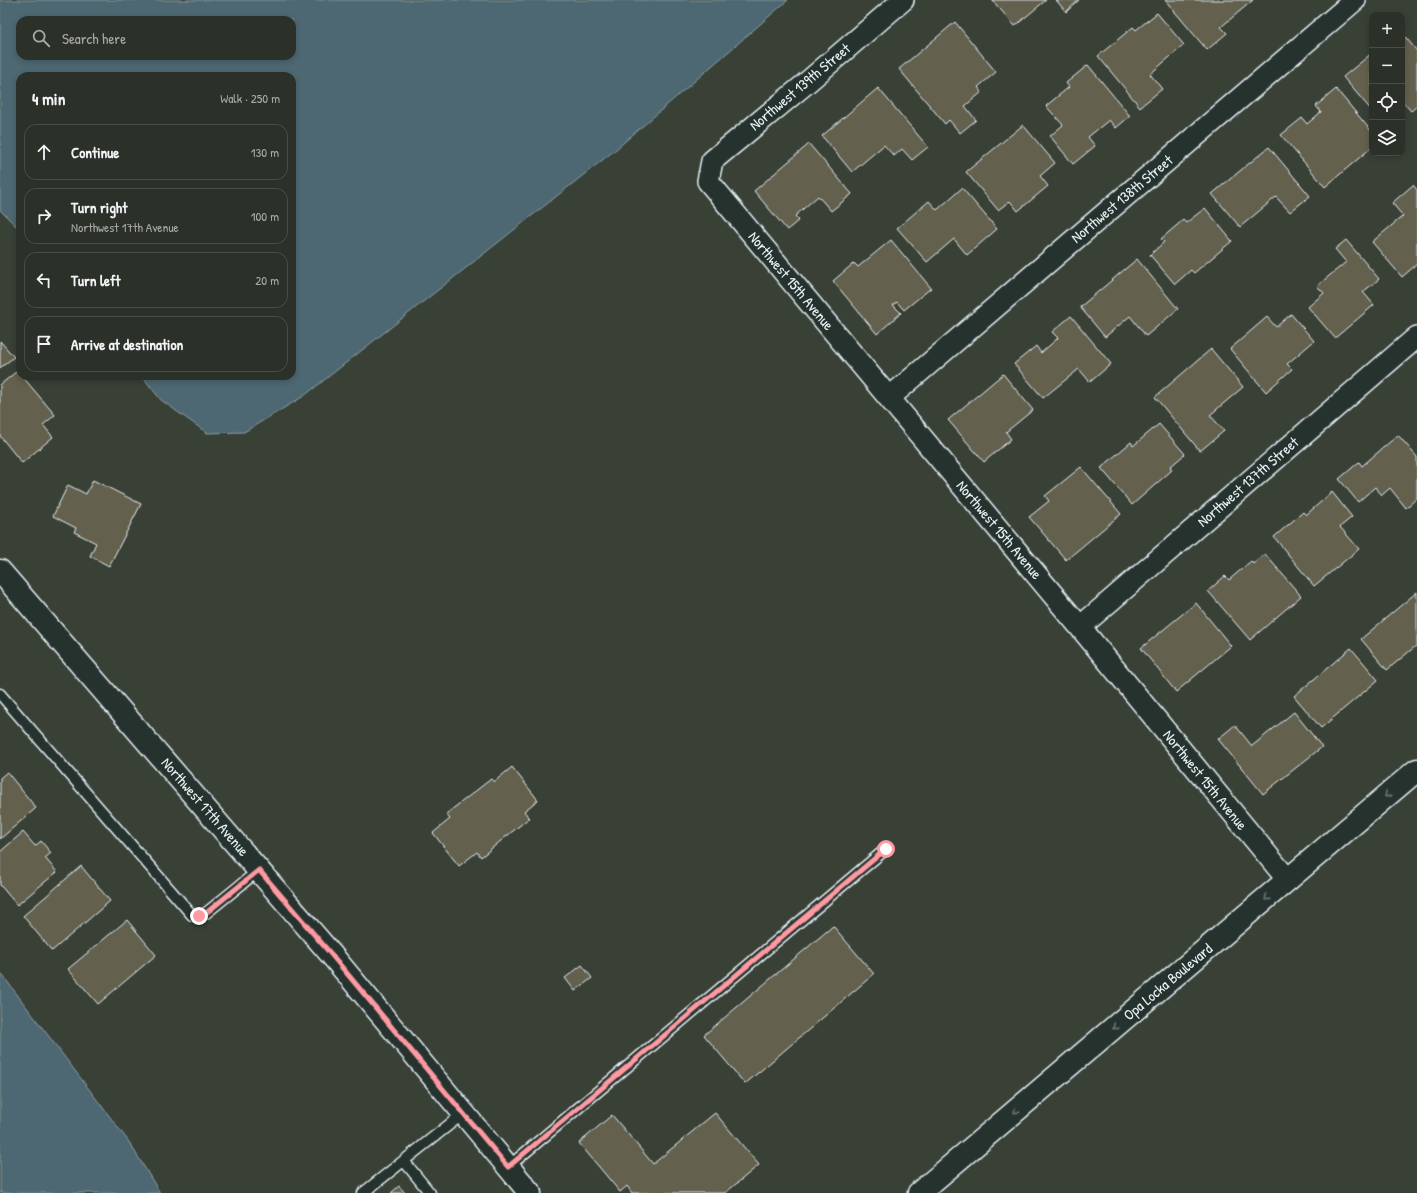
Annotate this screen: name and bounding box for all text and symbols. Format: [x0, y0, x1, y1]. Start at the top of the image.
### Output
map controls [1369, 12, 1405, 156]
button: + [1369, 12, 1405, 48]
search box [16, 16, 296, 60]
icon: search [30, 27, 52, 49]
text: Search here [62, 28, 126, 49]
street label: Northwest 139th Street [745, 38, 855, 135]
button: − [1369, 48, 1405, 84]
button: locate [1369, 84, 1405, 120]
text: 4 min [32, 87, 65, 110]
text: Walk · 250 m [220, 89, 280, 107]
button: layers [1369, 120, 1405, 156]
icon: ahead [33, 141, 55, 163]
text: Continue [71, 142, 119, 163]
text: 130 m [251, 143, 279, 161]
street label: Northwest 138th Street [1066, 149, 1178, 247]
text: Turn right [71, 197, 127, 218]
icon: right [33, 205, 55, 227]
text: 100 m [251, 207, 279, 225]
text: Northwest 17th Avenue [71, 218, 179, 236]
street label: Northwest 15th Avenue [744, 227, 839, 335]
icon: left [33, 269, 55, 291]
text: Turn left [71, 270, 121, 291]
text: 20 m [255, 271, 279, 289]
icon: arrive [33, 333, 55, 355]
text: Arrive at destination [71, 334, 183, 355]
street label: Northwest 137th Street [1192, 431, 1303, 532]
street label: Northwest 15th Avenue [952, 476, 1047, 584]
street label: Northwest 15th Avenue [1158, 725, 1252, 834]
street label: Northwest 17th Avenue [157, 753, 254, 861]
one-way arrow [1385, 791, 1392, 798]
route start [877, 840, 895, 858]
one-way arrow [1264, 893, 1272, 900]
route end [190, 907, 208, 925]
street label: Opa Locka Boulevard [1119, 938, 1217, 1025]
one-way arrow [1112, 1023, 1119, 1030]
one-way arrow [1013, 1107, 1020, 1114]

